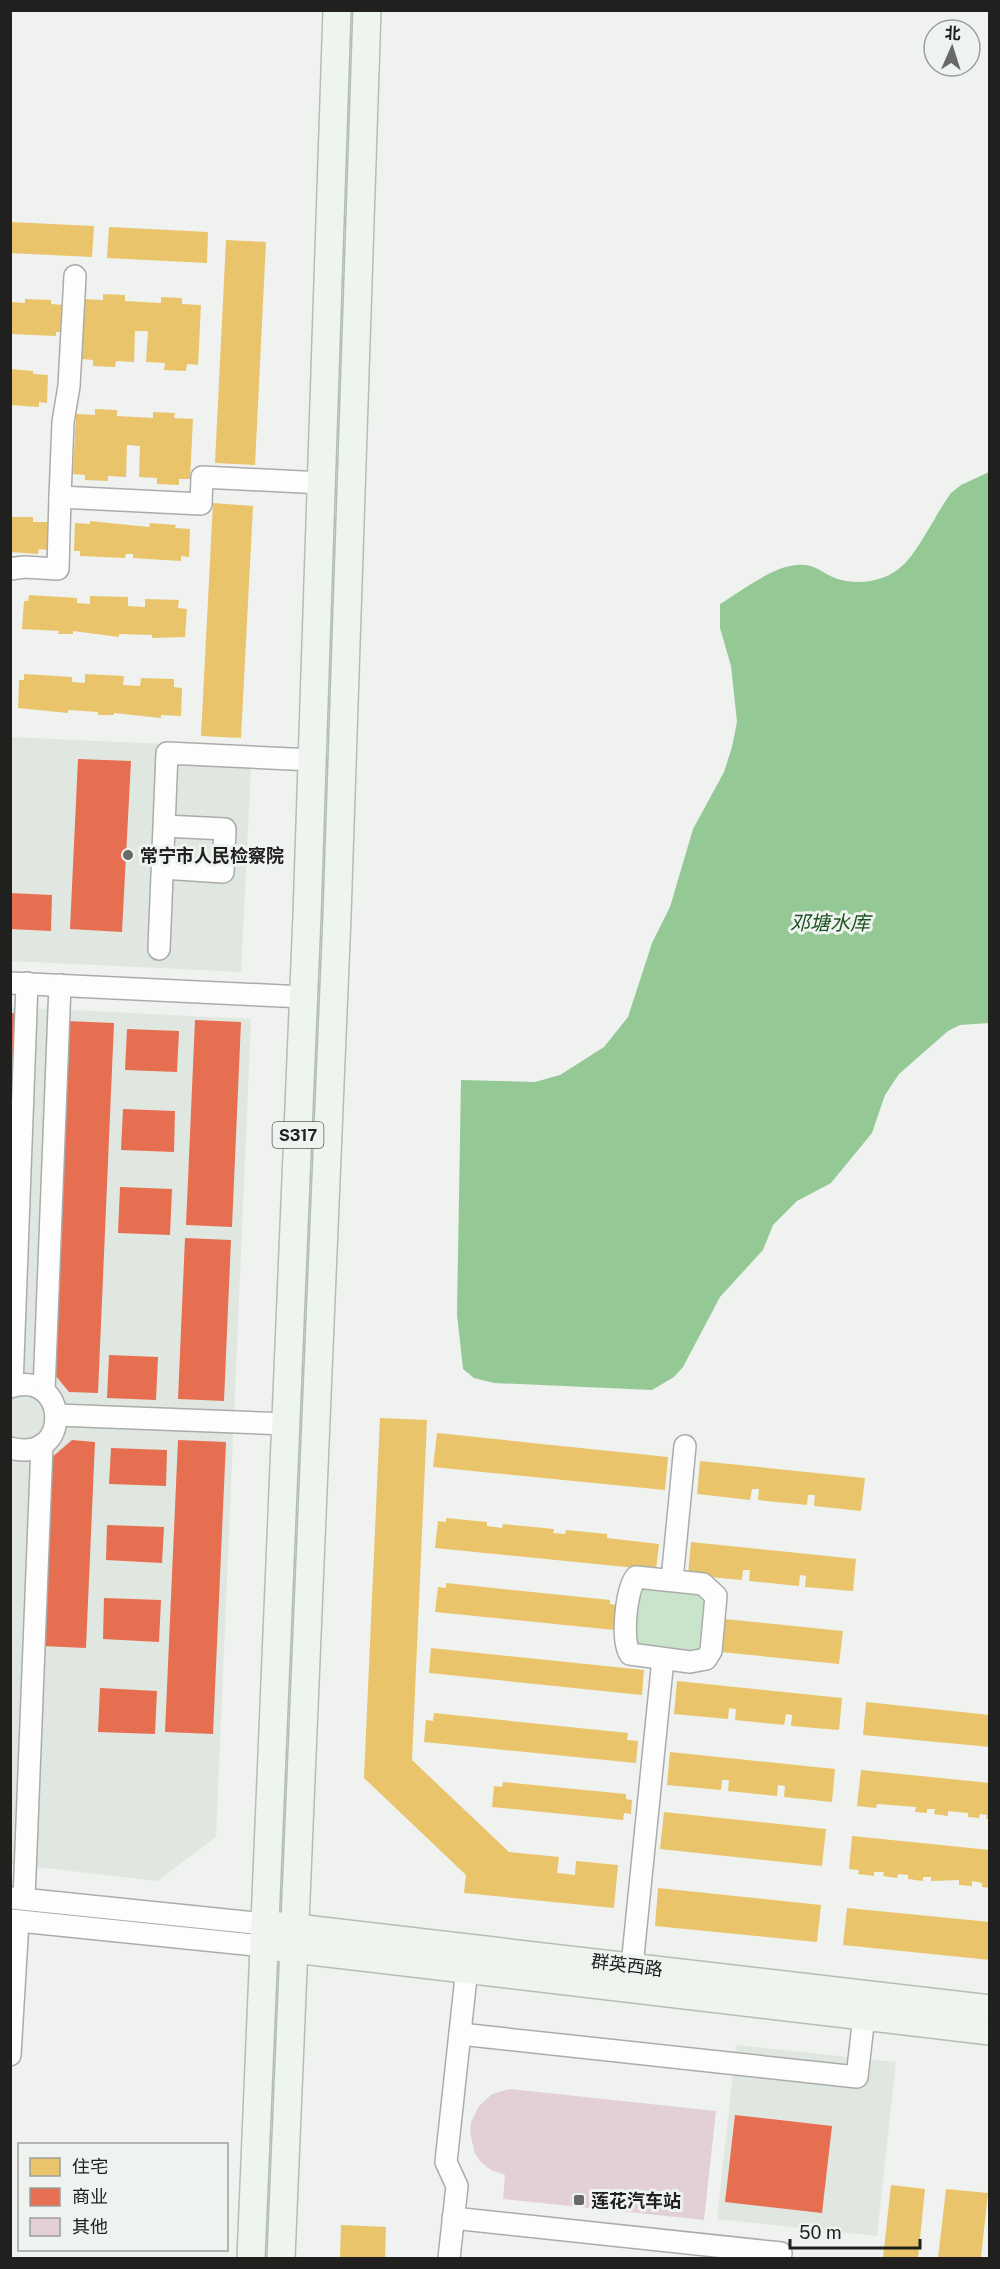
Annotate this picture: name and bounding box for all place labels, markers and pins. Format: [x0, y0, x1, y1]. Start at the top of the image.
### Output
place label: 常宁市人民检察院 [140, 845, 284, 866]
marker: 常宁市人民检察院 [121, 848, 135, 862]
place label: 莲花汽车站 [591, 2190, 681, 2211]
marker: 莲花汽车站 [572, 2193, 586, 2207]

